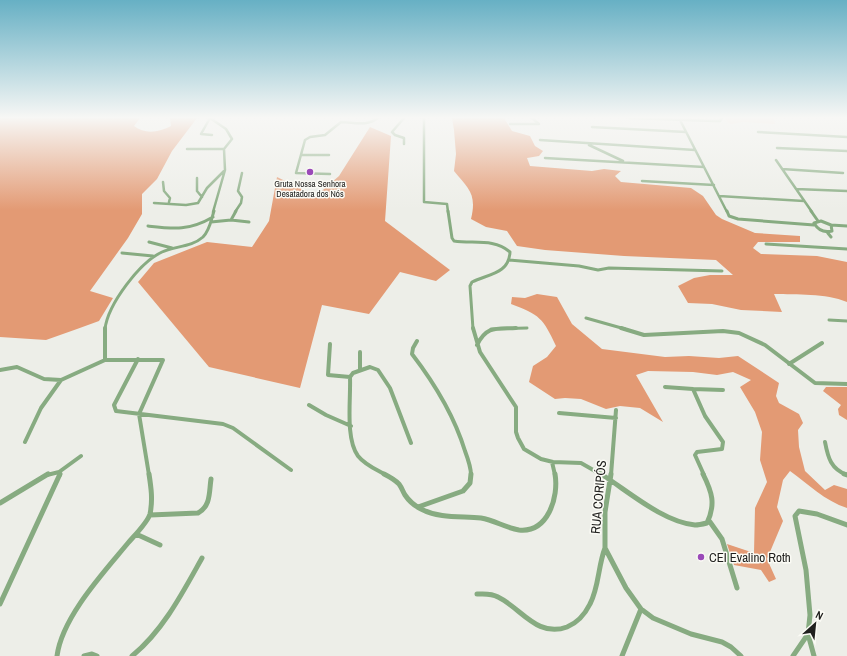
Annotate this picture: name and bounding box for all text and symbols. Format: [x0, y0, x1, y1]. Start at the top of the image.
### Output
marker: Gruta Nossa Senhora Desatadora dos Nós [305, 167, 315, 177]
place label: Gruta Nossa Senhora Desatadora dos Nós [274, 178, 346, 200]
street label: RUA CORIPÓS [587, 459, 610, 535]
place label: CEI Evalino Roth [709, 549, 791, 566]
marker: CEI Evalino Roth [696, 552, 706, 562]
north arrow [795, 604, 835, 644]
text: N [813, 607, 826, 623]

